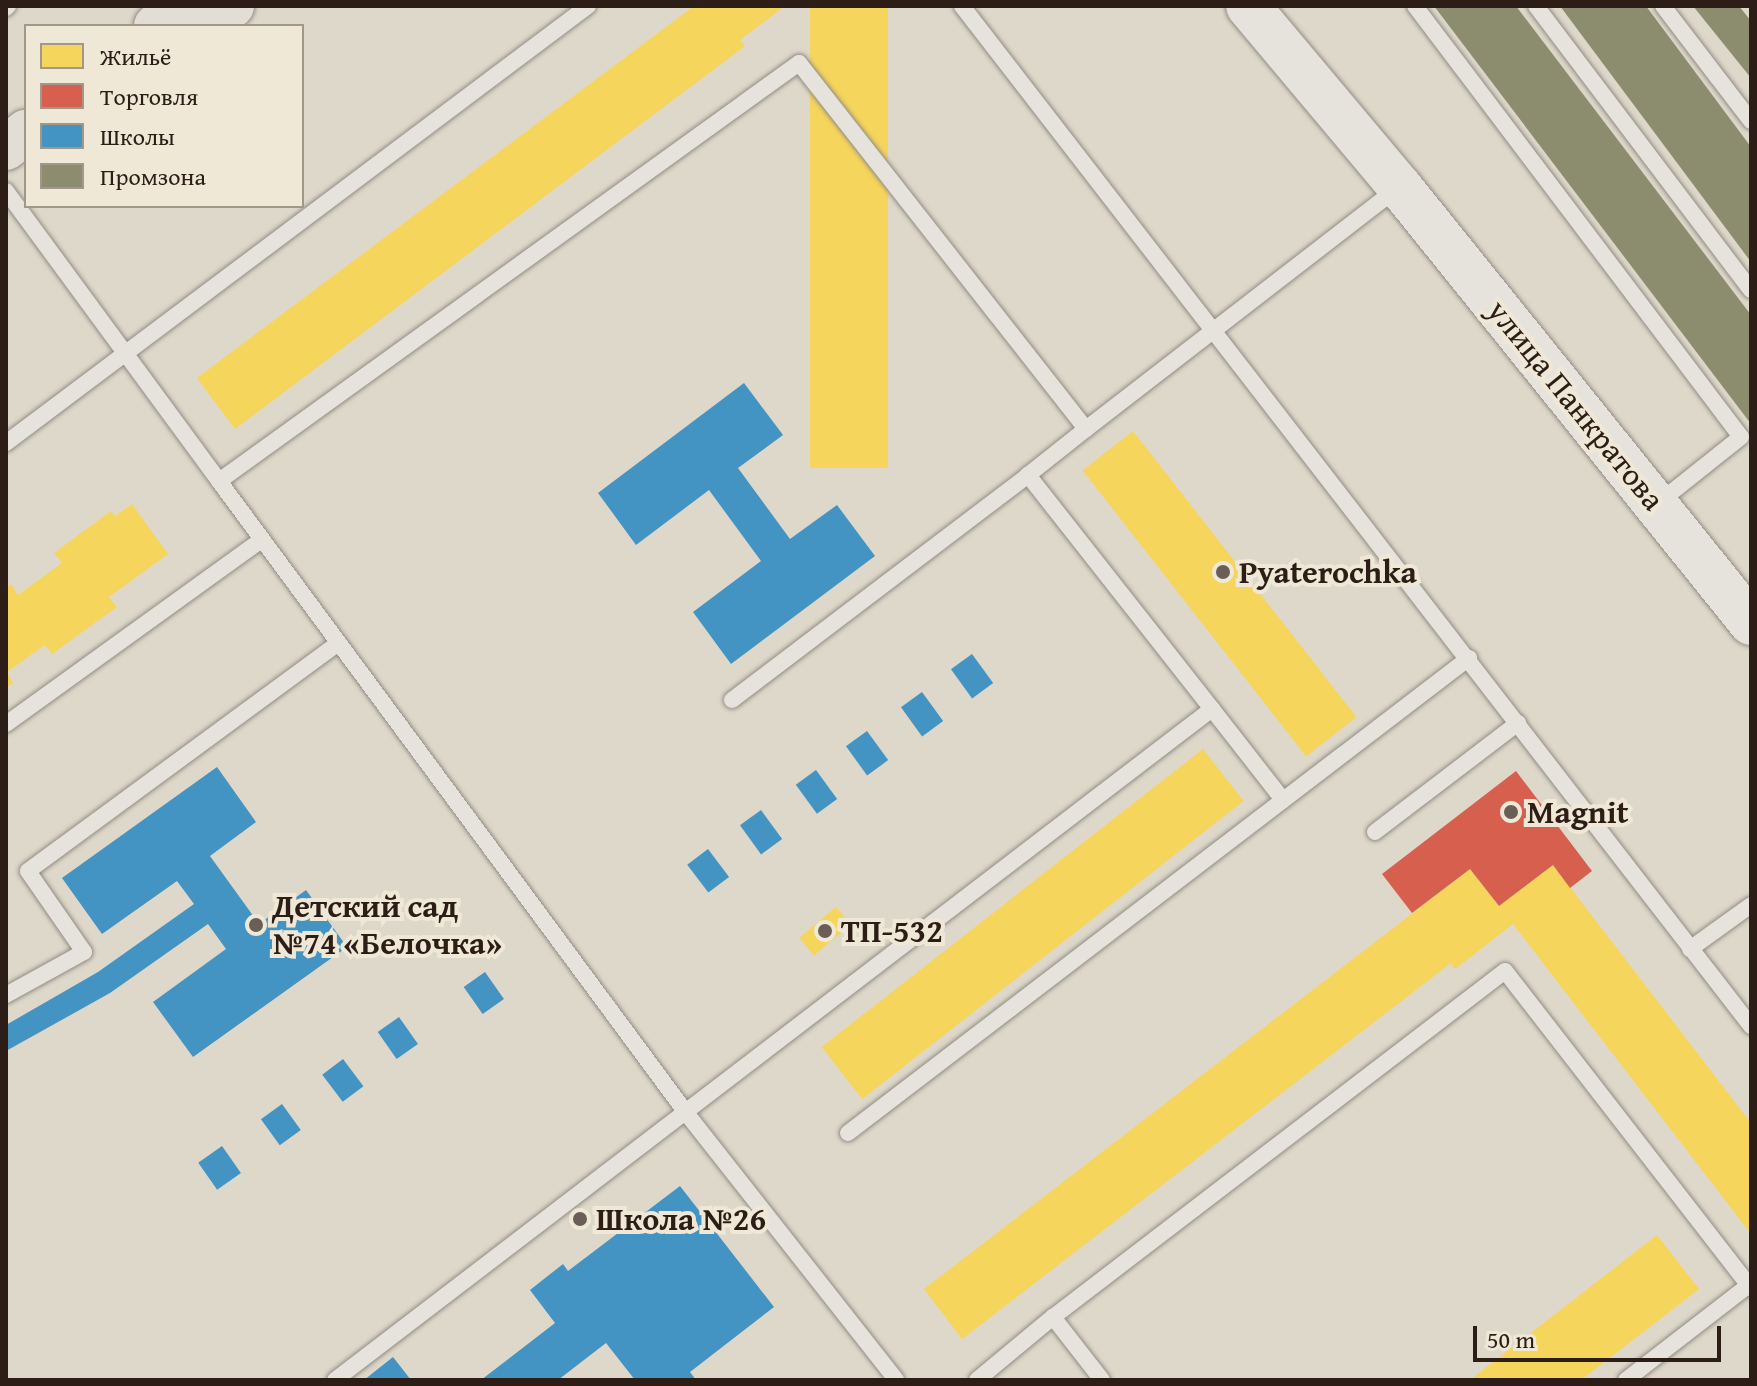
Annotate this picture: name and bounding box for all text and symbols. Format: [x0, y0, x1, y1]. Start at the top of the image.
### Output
legend [24, 24, 304, 208]
text: Жильё [100, 39, 171, 74]
text: Торговля [100, 79, 198, 114]
text: Школы [100, 119, 175, 154]
text: Промзона [100, 159, 206, 194]
street label: улица Панкратова [1479, 292, 1673, 518]
place label: Pyaterochka [1239, 553, 1417, 591]
marker: Pyaterochka [1214, 563, 1232, 581]
place label: Magnit [1527, 793, 1629, 831]
marker: Magnit [1502, 803, 1520, 821]
place label: Детский сад №74 «Белочка» [272, 888, 502, 963]
place label: ТП-532 [841, 912, 943, 950]
marker: Детский сад №74 «Белочка» [247, 916, 265, 934]
marker: ТП-532 [816, 922, 834, 940]
place label: Школа №26 [596, 1200, 766, 1238]
marker: Школа №26 [571, 1210, 589, 1228]
scale bar [1477, 1310, 1725, 1360]
text: 50 m [1487, 1322, 1535, 1357]

